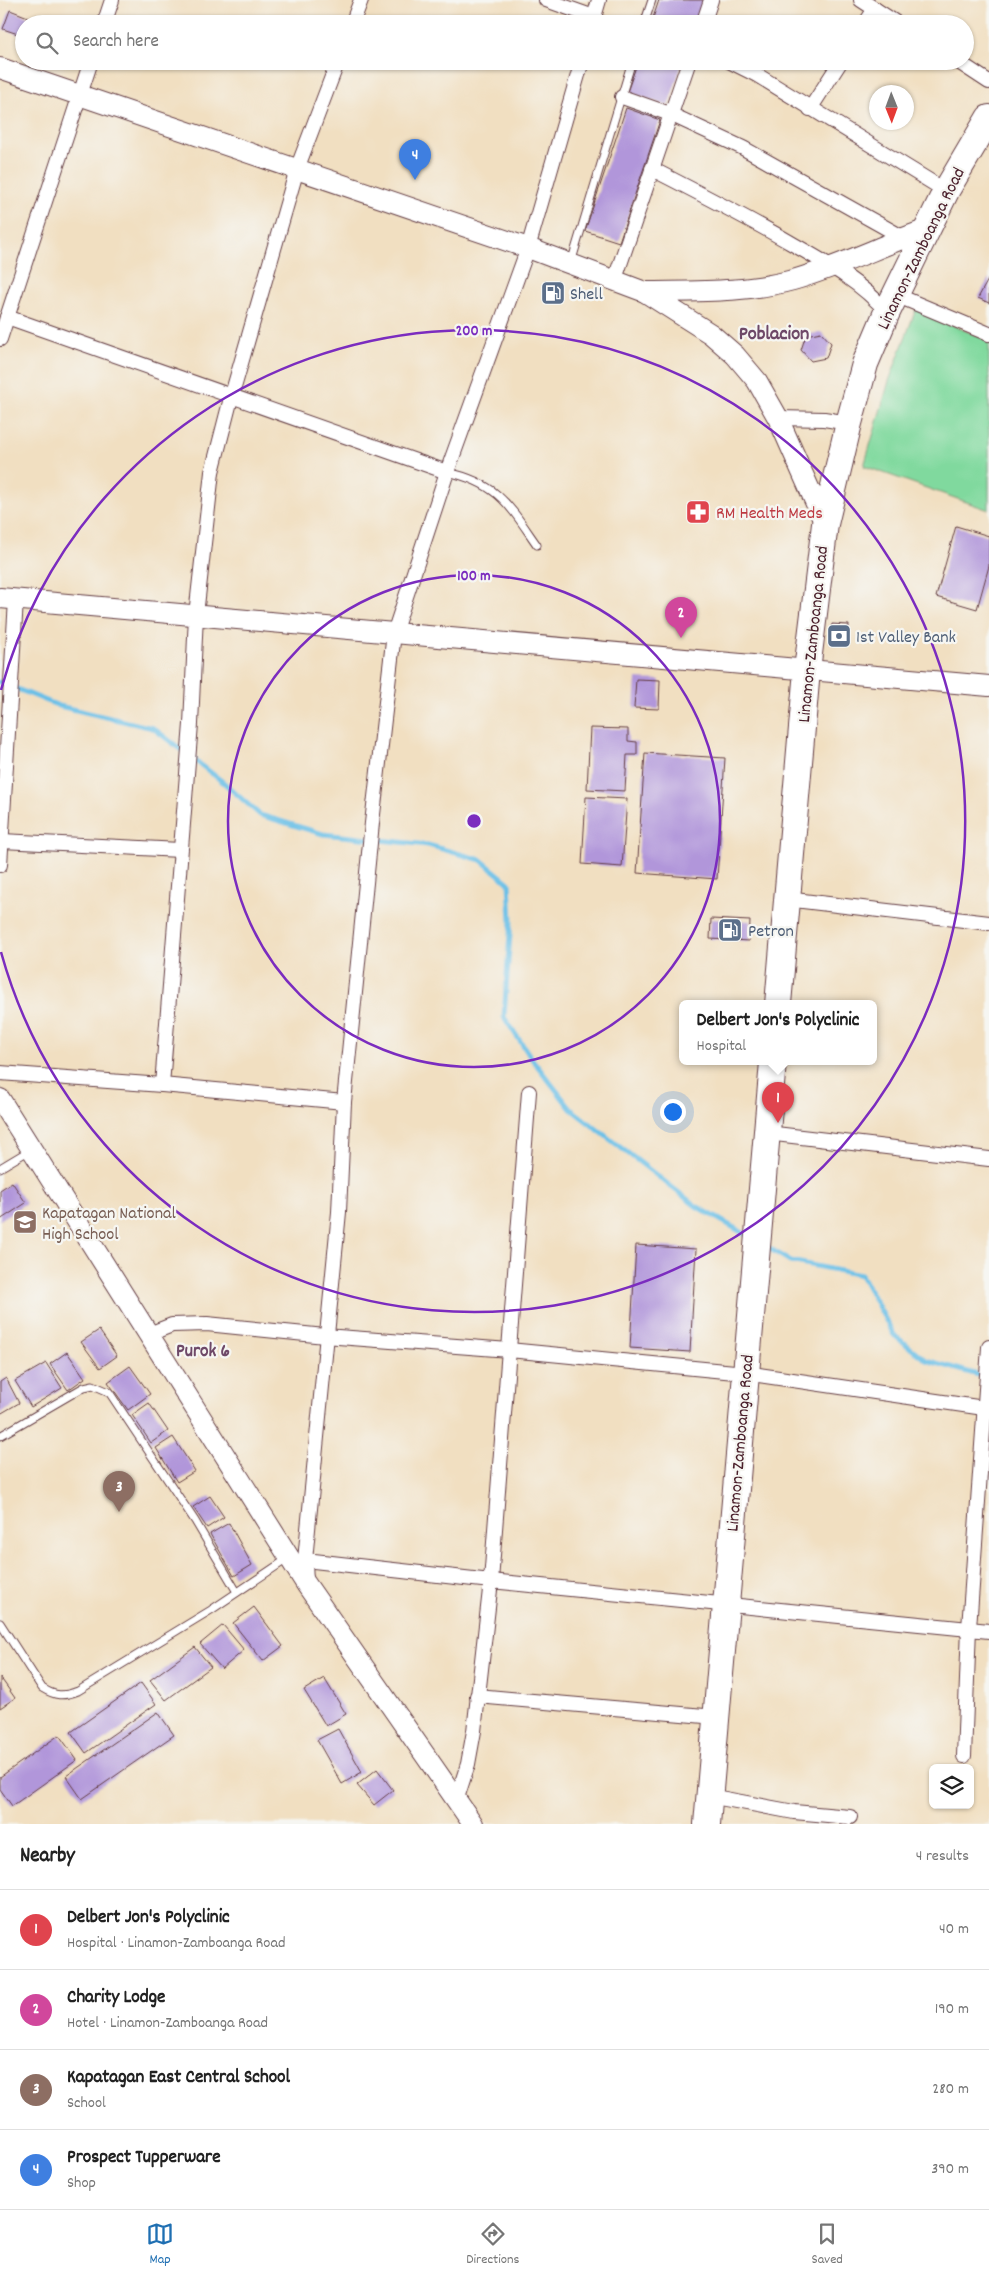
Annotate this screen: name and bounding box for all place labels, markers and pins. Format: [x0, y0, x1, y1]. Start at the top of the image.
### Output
pin: 4 [399, 139, 431, 180]
fuel station icon: Shell [540, 280, 566, 306]
place label: Shell [570, 283, 603, 308]
pharmacy icon: RM Health Meds [685, 499, 711, 525]
place label: RM Health Meds [716, 502, 823, 527]
pin: 2 [665, 597, 697, 638]
bank icon: 1st Valley Bank [826, 623, 852, 649]
place label: 1st Valley Bank [856, 626, 956, 651]
centre of rings [465, 812, 483, 830]
fuel station icon: Petron [717, 917, 743, 943]
place label: Petron [748, 920, 794, 945]
pin: 1 [762, 1082, 794, 1123]
place label: Kapatagan National High School [42, 1202, 176, 1248]
school or university icon: Kapatagan National High School [12, 1209, 38, 1235]
pin: 3 [103, 1471, 135, 1512]

